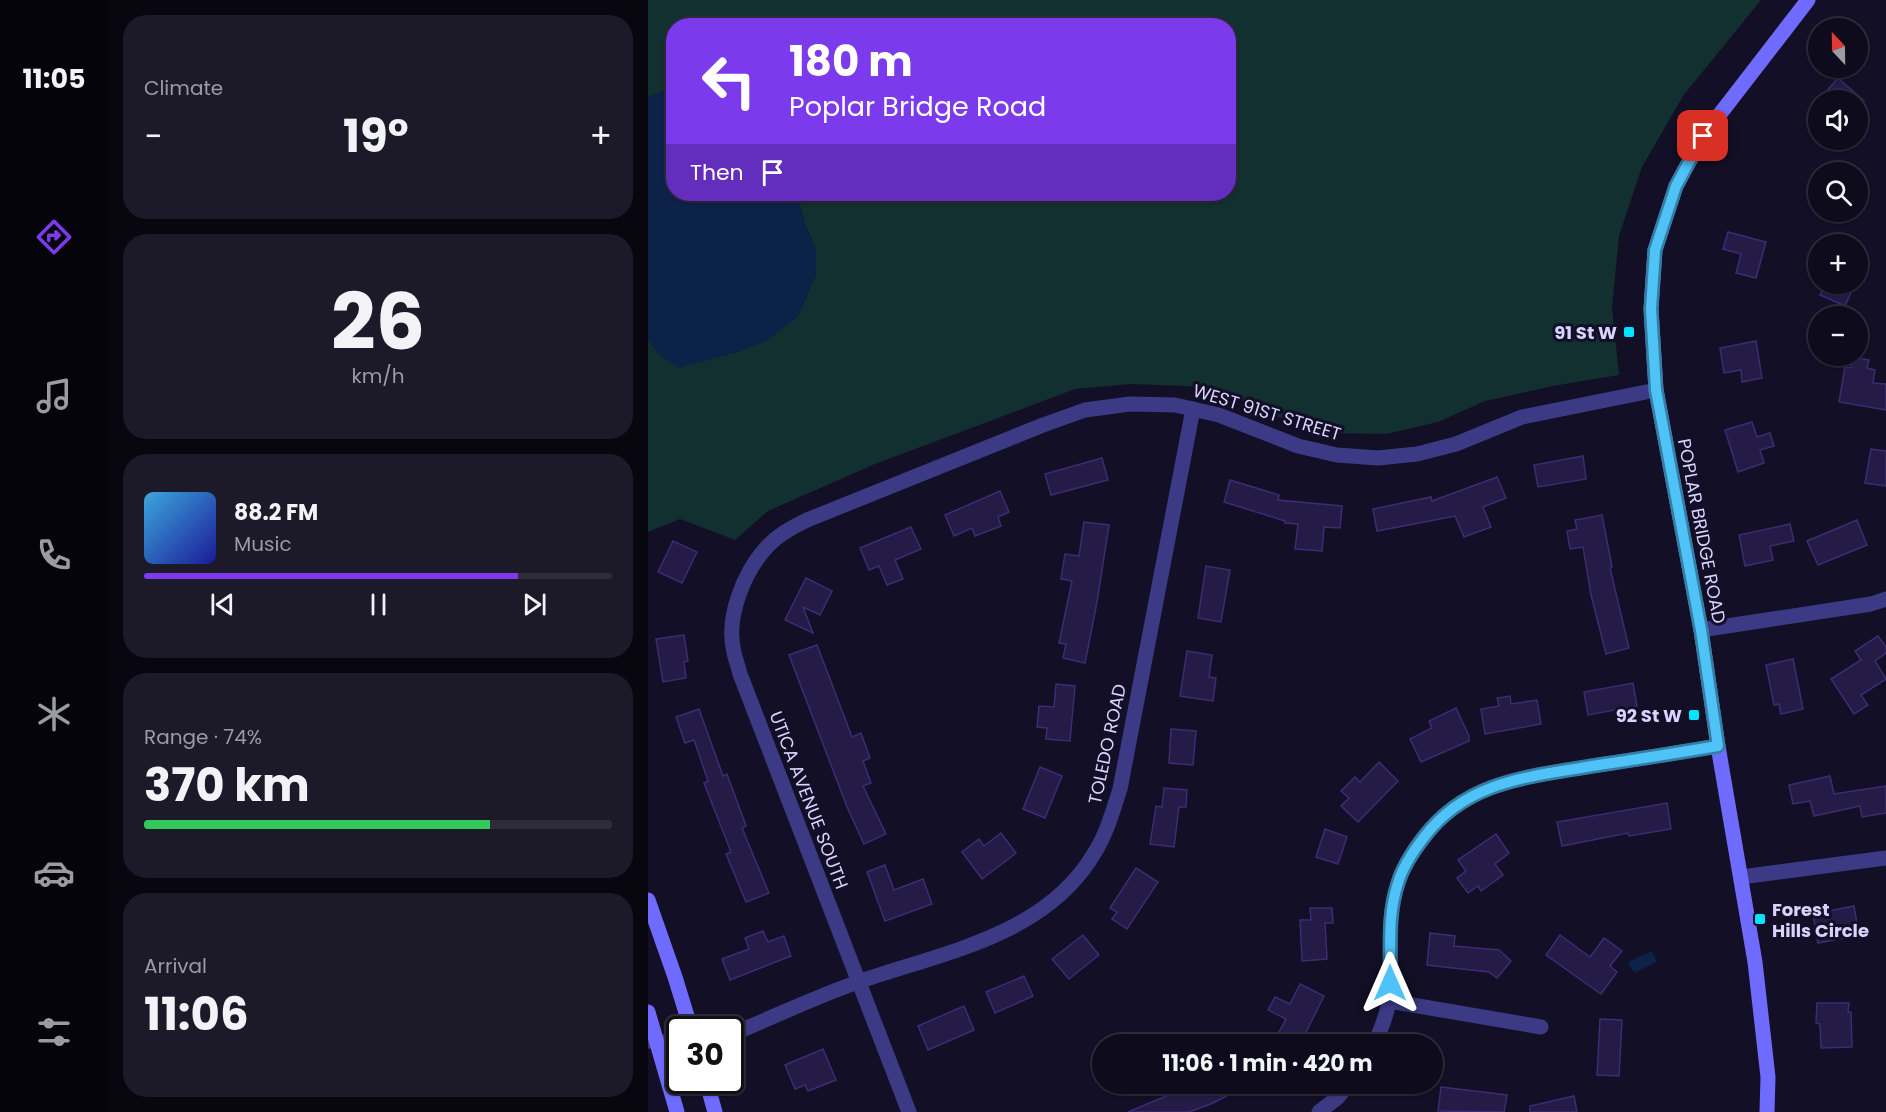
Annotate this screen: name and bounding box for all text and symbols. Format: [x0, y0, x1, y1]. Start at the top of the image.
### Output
north arrow [1808, 18, 1868, 78]
map controls [1808, 18, 1868, 366]
text: 180 m [789, 32, 913, 91]
icon: left [690, 42, 768, 120]
text: 11:05 [22, 60, 86, 97]
text: Climate [144, 74, 223, 102]
text: Poplar Bridge Road [789, 88, 1046, 125]
button: sound [1808, 90, 1868, 150]
text: 19° [343, 105, 409, 168]
pin [1677, 110, 1728, 161]
text: − [144, 113, 162, 160]
text: + [589, 113, 612, 160]
icon: arrive [1686, 119, 1719, 152]
icon: arrive [756, 156, 789, 189]
text: Then [690, 157, 744, 188]
button: search [1808, 162, 1868, 222]
icon: directions [33, 216, 75, 258]
button: + [1808, 234, 1868, 294]
text: 26 [331, 267, 425, 376]
button: − [1808, 306, 1868, 366]
place label: 91 St W [1554, 320, 1617, 345]
marker: 91 St W [1622, 325, 1636, 339]
text: km/h [351, 362, 405, 390]
icon: music [33, 375, 75, 417]
street label: WEST 91ST STREET [1190, 378, 1344, 446]
street label: POPLAR BRIDGE ROAD [1672, 436, 1732, 626]
text: 88.2 FM [234, 497, 318, 528]
text: Music [234, 530, 292, 558]
icon: phone [33, 534, 75, 576]
icon: previous [206, 588, 239, 621]
icon: pause [362, 588, 395, 621]
icon: next [518, 588, 551, 621]
street label: TOLEDO ROAD [1082, 681, 1132, 807]
icon: climate [33, 693, 75, 735]
place label: 92 St W [1616, 703, 1682, 728]
street label: UTICA AVENUE SOUTH [764, 707, 854, 893]
marker: 92 St W [1687, 708, 1701, 722]
text: Range · 74% [144, 723, 262, 751]
text: 370 km [144, 754, 310, 817]
icon: car [33, 852, 75, 894]
place label: Forest Hills Circle [1772, 897, 1869, 943]
marker: Forest Hills Circle [1753, 912, 1767, 926]
position arrow [1358, 951, 1422, 1015]
text: Arrival [144, 952, 207, 980]
text: 11:06 [144, 983, 249, 1046]
icon: filters [33, 1011, 75, 1053]
speed limit sign: 30 [666, 1016, 744, 1094]
text: 11:06 · 1 min · 420 m [1162, 1048, 1373, 1079]

